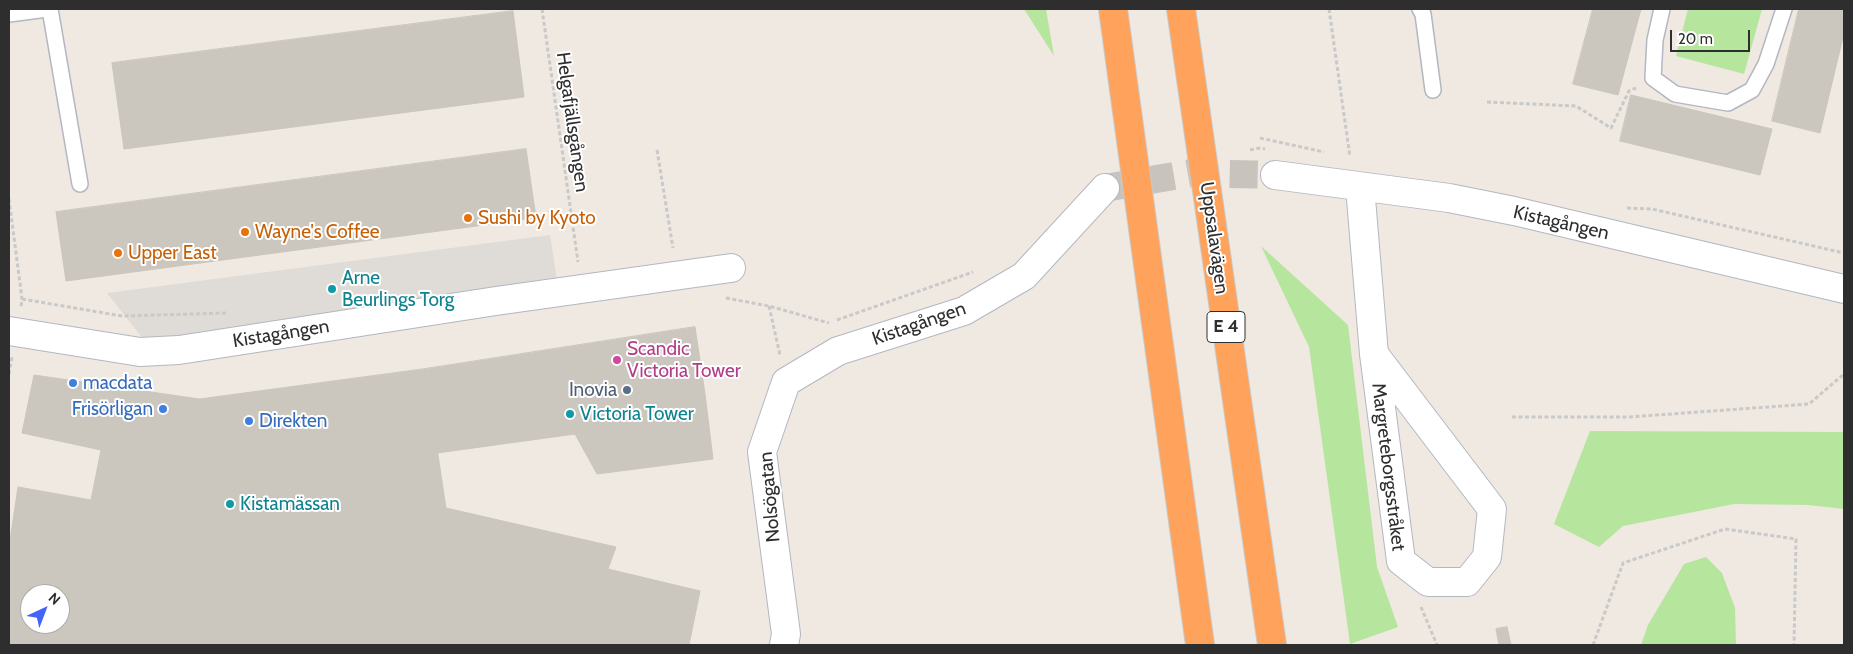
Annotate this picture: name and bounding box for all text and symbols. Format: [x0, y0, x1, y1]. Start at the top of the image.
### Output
scale bar [1673, 20, 1753, 52]
text: 20 m [1678, 30, 1713, 48]
street label: Helgafjällsgången [551, 51, 593, 193]
street label: Uppsalavägen [1195, 180, 1233, 296]
street label: Kistagången [1511, 201, 1611, 245]
place label: Sushi by Kyoto [478, 207, 596, 229]
marker: Sushi by Kyoto [462, 212, 474, 224]
place label: Wayne's Coffee [255, 221, 379, 243]
marker: Wayne's Coffee [239, 226, 251, 238]
place label: Upper East [128, 242, 217, 264]
marker: Upper East [112, 247, 124, 259]
place label: Arne Beurlings Torg [342, 267, 454, 311]
marker: Arne Beurlings Torg [326, 283, 338, 295]
street label: Kistagången [869, 297, 969, 351]
road number: E 4 [1207, 312, 1245, 342]
street label: Kistagången [231, 315, 331, 353]
place label: Scandic Victoria Tower [627, 338, 741, 382]
marker: Scandic Victoria Tower [611, 354, 623, 366]
place label: macdata [83, 372, 152, 394]
marker: macdata [67, 377, 79, 389]
place label: Inovia [569, 379, 617, 401]
street label: Margreteborgsstråket [1366, 382, 1410, 552]
marker: Inovia [621, 384, 633, 396]
place label: Frisörligan [72, 398, 153, 420]
marker: Frisörligan [157, 403, 169, 415]
place label: Victoria Tower [580, 403, 694, 425]
marker: Victoria Tower [564, 408, 576, 420]
place label: Direkten [259, 410, 327, 432]
marker: Direkten [243, 415, 255, 427]
street label: Nolsögatan [755, 451, 785, 543]
place label: Kistamässan [240, 493, 340, 515]
marker: Kistamässan [224, 498, 236, 510]
north arrow [20, 584, 70, 634]
text: N [45, 589, 64, 609]

